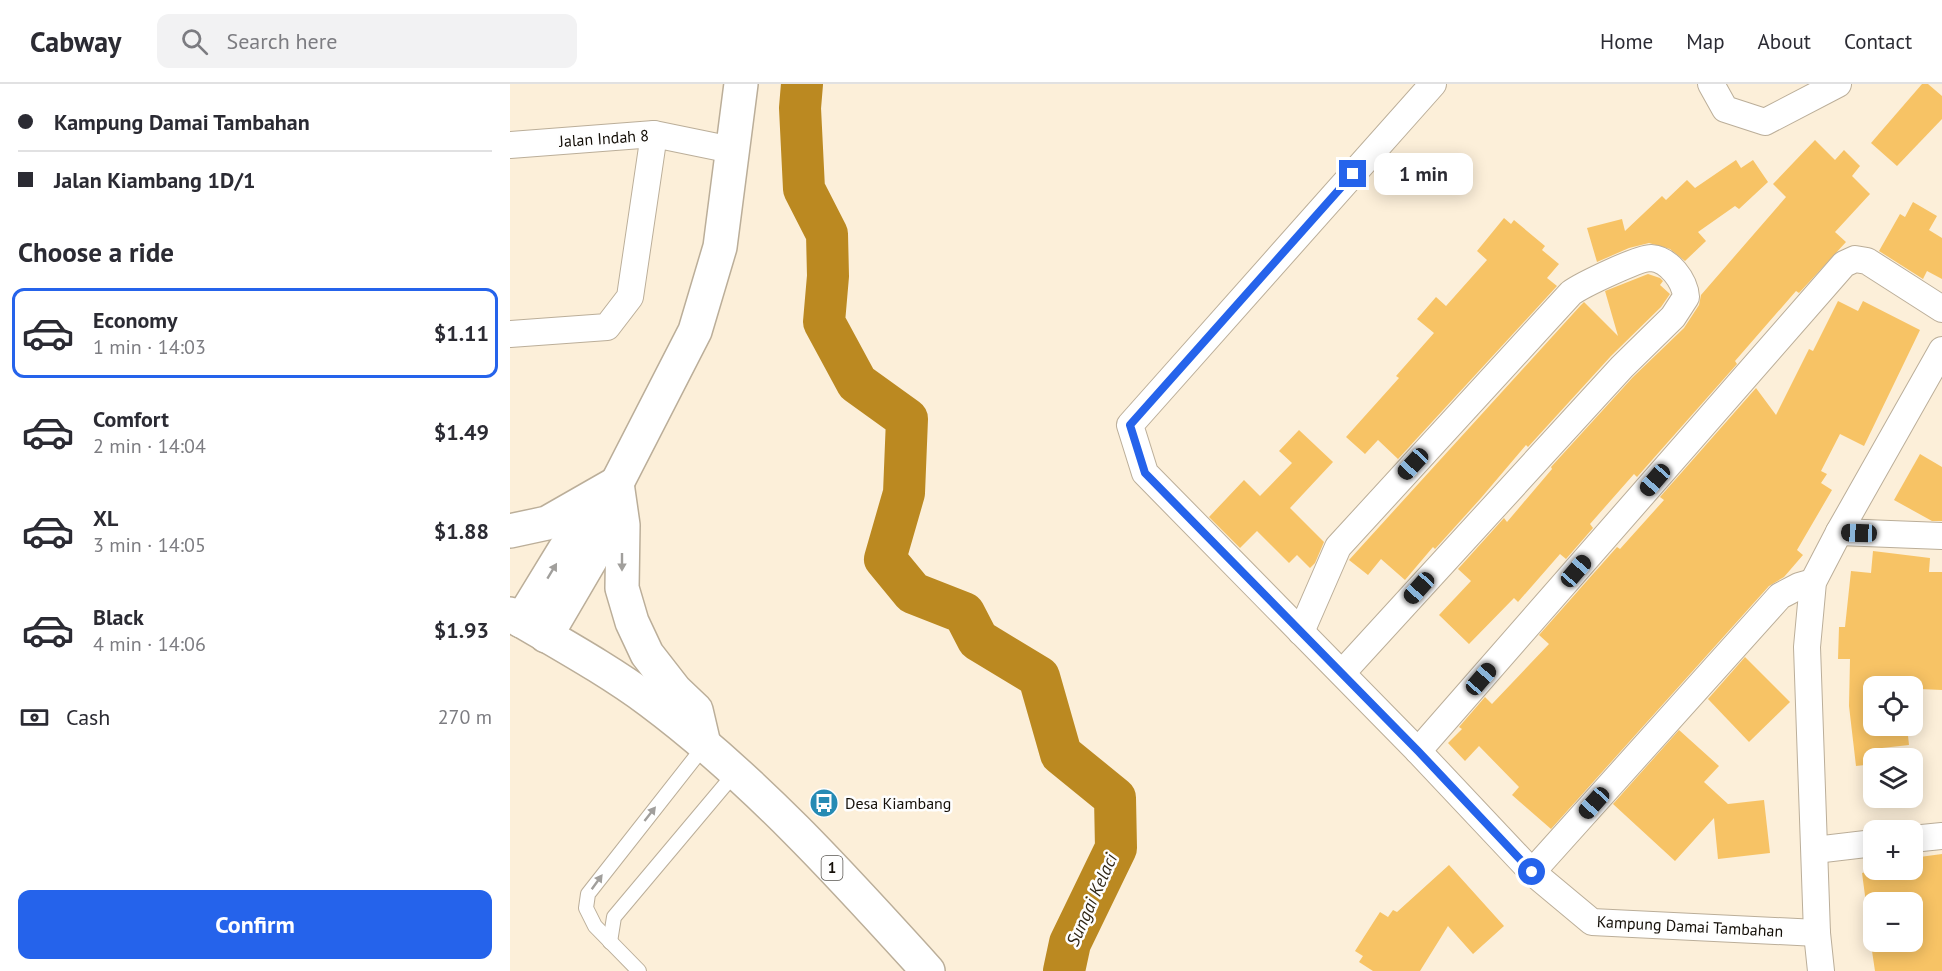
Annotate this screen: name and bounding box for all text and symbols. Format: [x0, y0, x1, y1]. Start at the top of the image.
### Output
search box [157, 14, 577, 68]
text: Cabway [30, 23, 121, 60]
icon: search [178, 25, 211, 58]
text: Search here [226, 27, 337, 55]
text: Home [1600, 28, 1653, 55]
text: Map [1686, 28, 1725, 55]
text: About [1758, 28, 1811, 55]
text: Contact [1844, 28, 1912, 55]
text: Kampung Damai Tambahan [54, 108, 310, 136]
street label: Jalan Indah 8 [557, 125, 650, 151]
callout: 1 min [1374, 153, 1473, 195]
route end [1339, 160, 1366, 187]
text: 1 min [1399, 161, 1448, 187]
text: Jalan Kiambang 1D/1 [54, 166, 256, 194]
text: Choose a ride [18, 235, 174, 269]
icon: car [21, 306, 75, 360]
text: Economy [93, 306, 177, 334]
text: $1.11 [434, 319, 489, 347]
text: 1 min · 14:03 [93, 334, 206, 360]
icon: car [21, 405, 75, 459]
text: Comfort [93, 405, 169, 433]
text: $1.49 [434, 418, 489, 446]
text: 2 min · 14:04 [93, 433, 206, 459]
car [1394, 445, 1432, 483]
car [1636, 461, 1674, 499]
icon: car [21, 504, 75, 558]
text: XL [93, 504, 118, 532]
text: $1.88 [434, 517, 489, 545]
car [1841, 523, 1877, 543]
text: 3 min · 14:05 [93, 532, 206, 558]
one-way arrow [617, 552, 627, 571]
car [1557, 552, 1595, 590]
one-way arrow [546, 563, 557, 579]
car [1400, 569, 1438, 607]
icon: car [21, 603, 75, 657]
text: Black [93, 603, 144, 631]
text: $1.93 [434, 616, 489, 644]
text: 4 min · 14:06 [93, 631, 206, 657]
car [1462, 660, 1500, 698]
map controls [1863, 676, 1923, 952]
button: locate [1863, 676, 1923, 736]
icon: cash [18, 701, 51, 734]
text: Cash [66, 703, 110, 731]
text: 270 m [438, 704, 492, 730]
button: layers [1863, 748, 1923, 808]
car [1575, 784, 1613, 822]
bus stop icon: Desa Kiambang [808, 787, 840, 819]
place label: Desa Kiambang [845, 793, 951, 813]
one-way arrow [643, 806, 655, 821]
button: + [1863, 820, 1923, 880]
water label: Sungai Kelaci [1061, 849, 1123, 950]
road number: 1 [822, 856, 842, 880]
route start [1518, 858, 1545, 885]
one-way arrow [590, 875, 602, 890]
button: Confirm [18, 890, 492, 959]
button: − [1863, 892, 1923, 952]
street label: Kampung Damai Tambahan [1596, 911, 1784, 941]

